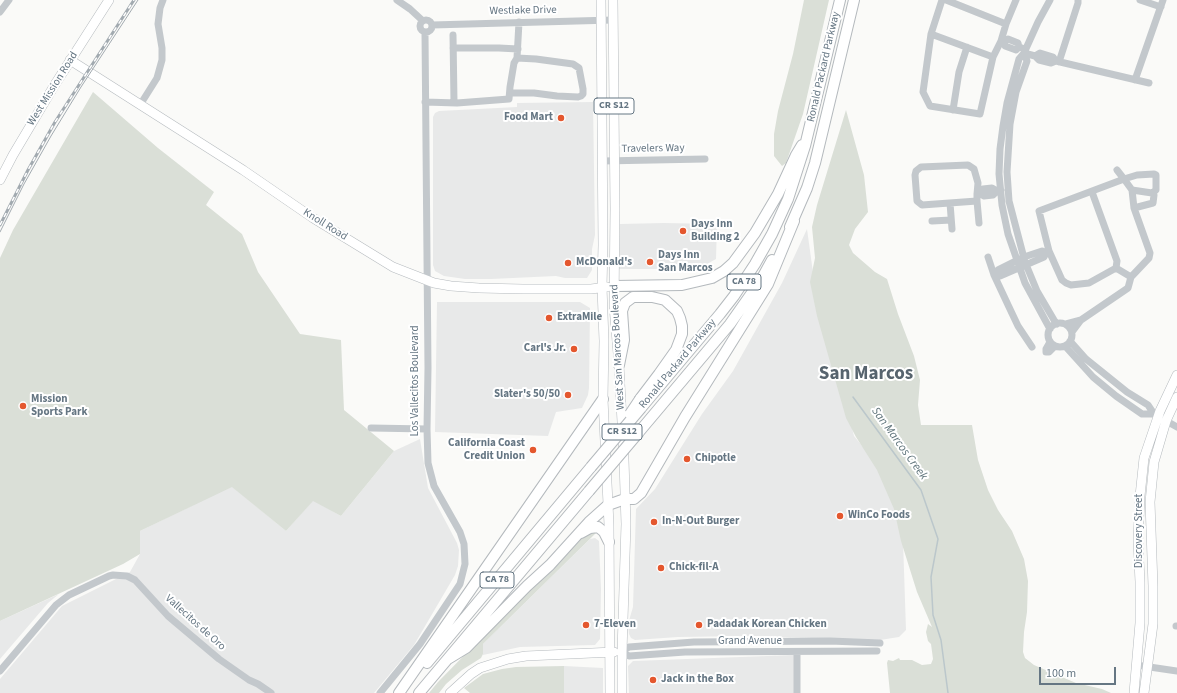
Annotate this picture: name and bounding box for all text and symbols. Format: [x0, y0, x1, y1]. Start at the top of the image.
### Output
street label: Westlake Drive [489, 4, 557, 18]
street label: Ronald Packard Parkway [805, 10, 843, 124]
street label: West Mission Road [25, 50, 81, 128]
road number: CR S12 [594, 98, 634, 114]
place label: Food Mart [504, 111, 553, 125]
marker: Food Mart [556, 113, 566, 123]
street label: Travelers Way [621, 142, 685, 156]
street label: Knoll Road [300, 206, 350, 244]
place label: Days Inn Building 2 [691, 218, 740, 244]
marker: Days Inn Building 2 [678, 226, 688, 236]
place label: Days Inn San Marcos [658, 249, 713, 275]
place label: McDonald's [576, 256, 632, 270]
marker: Days Inn San Marcos [645, 257, 655, 267]
marker: McDonald's [563, 258, 573, 268]
road number: CA 78 [727, 274, 761, 290]
street label: West San Marcos Boulevard [608, 284, 628, 410]
place label: ExtraMile [557, 311, 602, 325]
marker: ExtraMile [544, 313, 554, 323]
street label: Ronald Packard Parkway [637, 316, 719, 412]
street label: Los Vallecitos Boulevard [409, 325, 423, 437]
place label: Carl's Jr. [524, 342, 566, 356]
marker: Carl's Jr. [569, 344, 579, 354]
district label: San Marcos [819, 364, 913, 386]
place label: Slater's 50/50 [494, 388, 560, 402]
marker: Slater's 50/50 [563, 390, 573, 400]
place label: Mission Sports Park [31, 393, 87, 419]
marker: Mission Sports Park [18, 401, 28, 411]
water label: San Marcos Creek [868, 405, 930, 483]
road number: CR S12 [602, 424, 642, 440]
place label: California Coast Credit Union [448, 437, 525, 463]
marker: California Coast Credit Union [528, 445, 538, 455]
place label: Chipotle [695, 452, 736, 466]
marker: Chipotle [682, 454, 692, 464]
street label: Discovery Street [1133, 494, 1147, 568]
place label: WinCo Foods [848, 509, 910, 523]
marker: WinCo Foods [835, 511, 845, 521]
place label: In-N-Out Burger [662, 515, 739, 529]
marker: In-N-Out Burger [649, 517, 659, 527]
place label: Chick-fil-A [669, 561, 719, 575]
marker: Chick-fil-A [656, 563, 666, 573]
road number: CA 78 [480, 572, 514, 588]
street label: Vallecitos de Oro [162, 592, 228, 654]
place label: 7-Eleven [594, 618, 636, 632]
place label: Padadak Korean Chicken [707, 618, 827, 632]
marker: 7-Eleven [581, 620, 591, 630]
marker: Padadak Korean Chicken [694, 620, 704, 630]
street label: Grand Avenue [718, 635, 782, 649]
scale bar [1041, 659, 1118, 685]
text: 100 m [1046, 665, 1076, 682]
place label: Jack in the Box [661, 673, 734, 687]
marker: Jack in the Box [648, 675, 658, 685]

